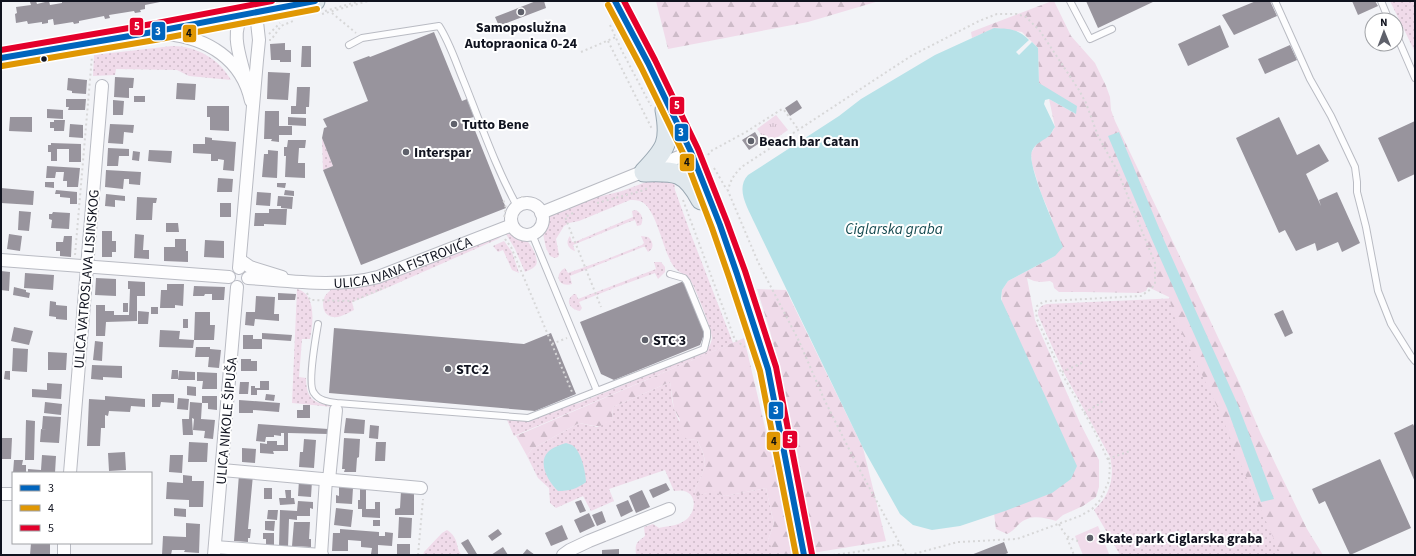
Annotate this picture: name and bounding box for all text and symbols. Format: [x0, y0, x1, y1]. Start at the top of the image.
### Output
marker: Samoposlužna Autopraonica 0-24 [516, 7, 526, 17]
north arrow [1364, 12, 1404, 52]
text: N [1380, 15, 1388, 30]
line badge: 5 [129, 17, 144, 36]
place label: Samoposlužna Autopraonica 0-24 [464, 18, 578, 54]
text: 5 [134, 19, 140, 34]
line badge: 3 [151, 21, 166, 41]
text: 3 [155, 24, 161, 39]
line badge: 4 [182, 24, 197, 43]
text: 4 [186, 26, 192, 41]
unlabelled marker [39, 54, 49, 64]
line badge: 5 [669, 96, 685, 115]
text: 5 [674, 98, 680, 113]
place label: Tutto Bene [462, 115, 529, 135]
marker: Tutto Bene [449, 119, 459, 129]
line badge: 3 [674, 123, 689, 142]
text: 3 [678, 125, 684, 140]
place label: Beach bar Catan [759, 132, 859, 152]
marker: Beach bar Catan [746, 136, 756, 146]
place label: Interspar [414, 143, 471, 163]
marker: Interspar [401, 147, 411, 157]
line badge: 4 [679, 153, 695, 172]
text: 4 [684, 155, 690, 170]
street label: ULICA VATROSLAVA LISINSKOG [69, 189, 105, 369]
water label: Ciglarska graba [845, 219, 943, 240]
street label: ULICA IVANA FISTROVIĆA [333, 232, 475, 294]
place label: STC 3 [653, 331, 686, 351]
marker: STC 3 [640, 335, 650, 345]
street label: ULICA NIKOLE ŠIPUŠA [211, 356, 243, 486]
place label: STC 2 [456, 360, 489, 380]
marker: STC 2 [443, 364, 453, 374]
line badge: 3 [768, 401, 784, 420]
text: 3 [773, 403, 779, 418]
line badge: 5 [782, 430, 798, 449]
line badge: 4 [766, 431, 781, 451]
text: 5 [787, 432, 793, 447]
text: 4 [771, 434, 777, 449]
legend [12, 472, 152, 544]
text: 3 [48, 480, 54, 497]
text: 4 [48, 500, 54, 517]
text: 5 [48, 520, 54, 537]
place label: Skate park Ciglarska graba [1098, 529, 1262, 549]
marker: Skate park Ciglarska graba [1085, 533, 1095, 543]

